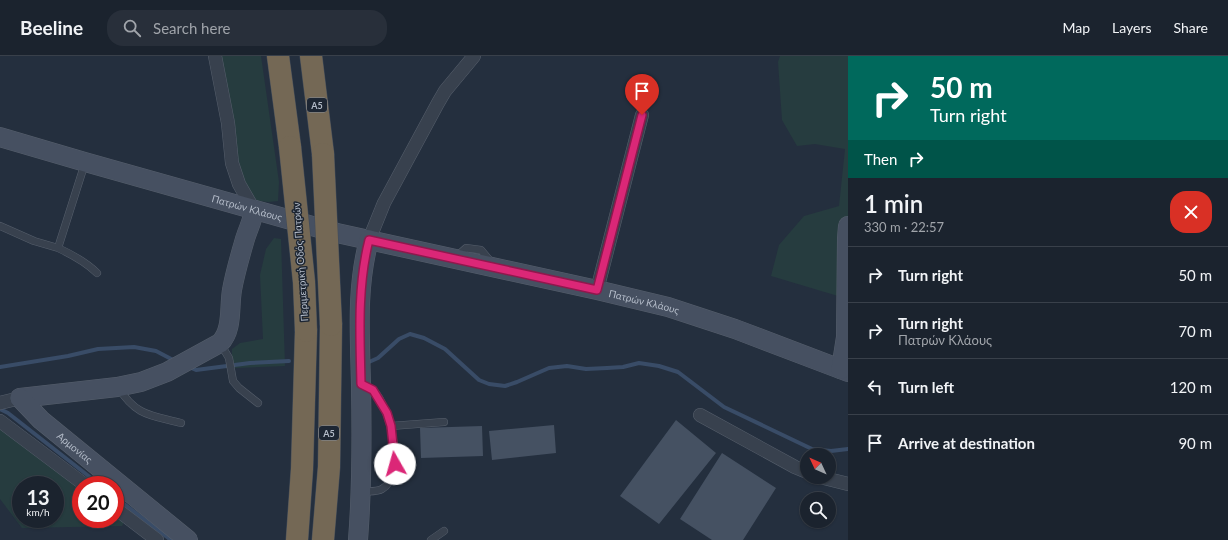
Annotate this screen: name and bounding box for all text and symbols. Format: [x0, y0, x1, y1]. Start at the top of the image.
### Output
search box [107, 10, 387, 46]
text: Beeline [20, 16, 83, 39]
icon: search [121, 17, 143, 39]
text: Search here [153, 19, 230, 37]
text: Map [1062, 19, 1090, 36]
text: Layers [1112, 19, 1152, 36]
text: Share [1174, 19, 1208, 36]
text: 50 m [930, 70, 993, 104]
icon: right [864, 72, 916, 124]
pin [625, 74, 659, 115]
icon: arrive [631, 80, 653, 102]
road number: Α5 [307, 98, 327, 112]
text: Turn right [930, 104, 1007, 126]
icon: right [905, 148, 927, 170]
text: Then [864, 150, 897, 168]
text: 1 min [864, 189, 923, 218]
button: close [1170, 191, 1212, 233]
street label: Πατρών Κλάους [211, 192, 284, 223]
street label: Περιμετρική Οδός Πατρών [290, 202, 310, 322]
text: 330 m · 22:57 [864, 219, 944, 235]
icon: right [864, 264, 886, 286]
text: Turn right [898, 266, 963, 284]
text: 50 m [1178, 266, 1212, 284]
street label: Πατρών Κλάους [607, 287, 681, 316]
text: Turn right [898, 314, 963, 332]
icon: right [864, 320, 886, 342]
text: 70 m [1178, 322, 1212, 340]
text: Πατρών Κλάους [898, 332, 992, 348]
icon: left [864, 376, 886, 398]
text: Turn left [898, 378, 954, 396]
text: 120 m [1170, 378, 1212, 396]
road number: Α5 [319, 426, 339, 440]
street label: Αρμονίας [55, 430, 95, 466]
icon: arrive [864, 432, 886, 454]
text: Arrive at destination [898, 434, 1035, 452]
text: 90 m [1178, 434, 1212, 452]
position arrow [374, 443, 416, 485]
north arrow [800, 448, 836, 484]
map controls [800, 448, 836, 528]
speed limit sign: 20 [72, 476, 124, 528]
text: 13 [26, 485, 50, 509]
button: search [800, 492, 836, 528]
text: km/h [26, 506, 50, 518]

